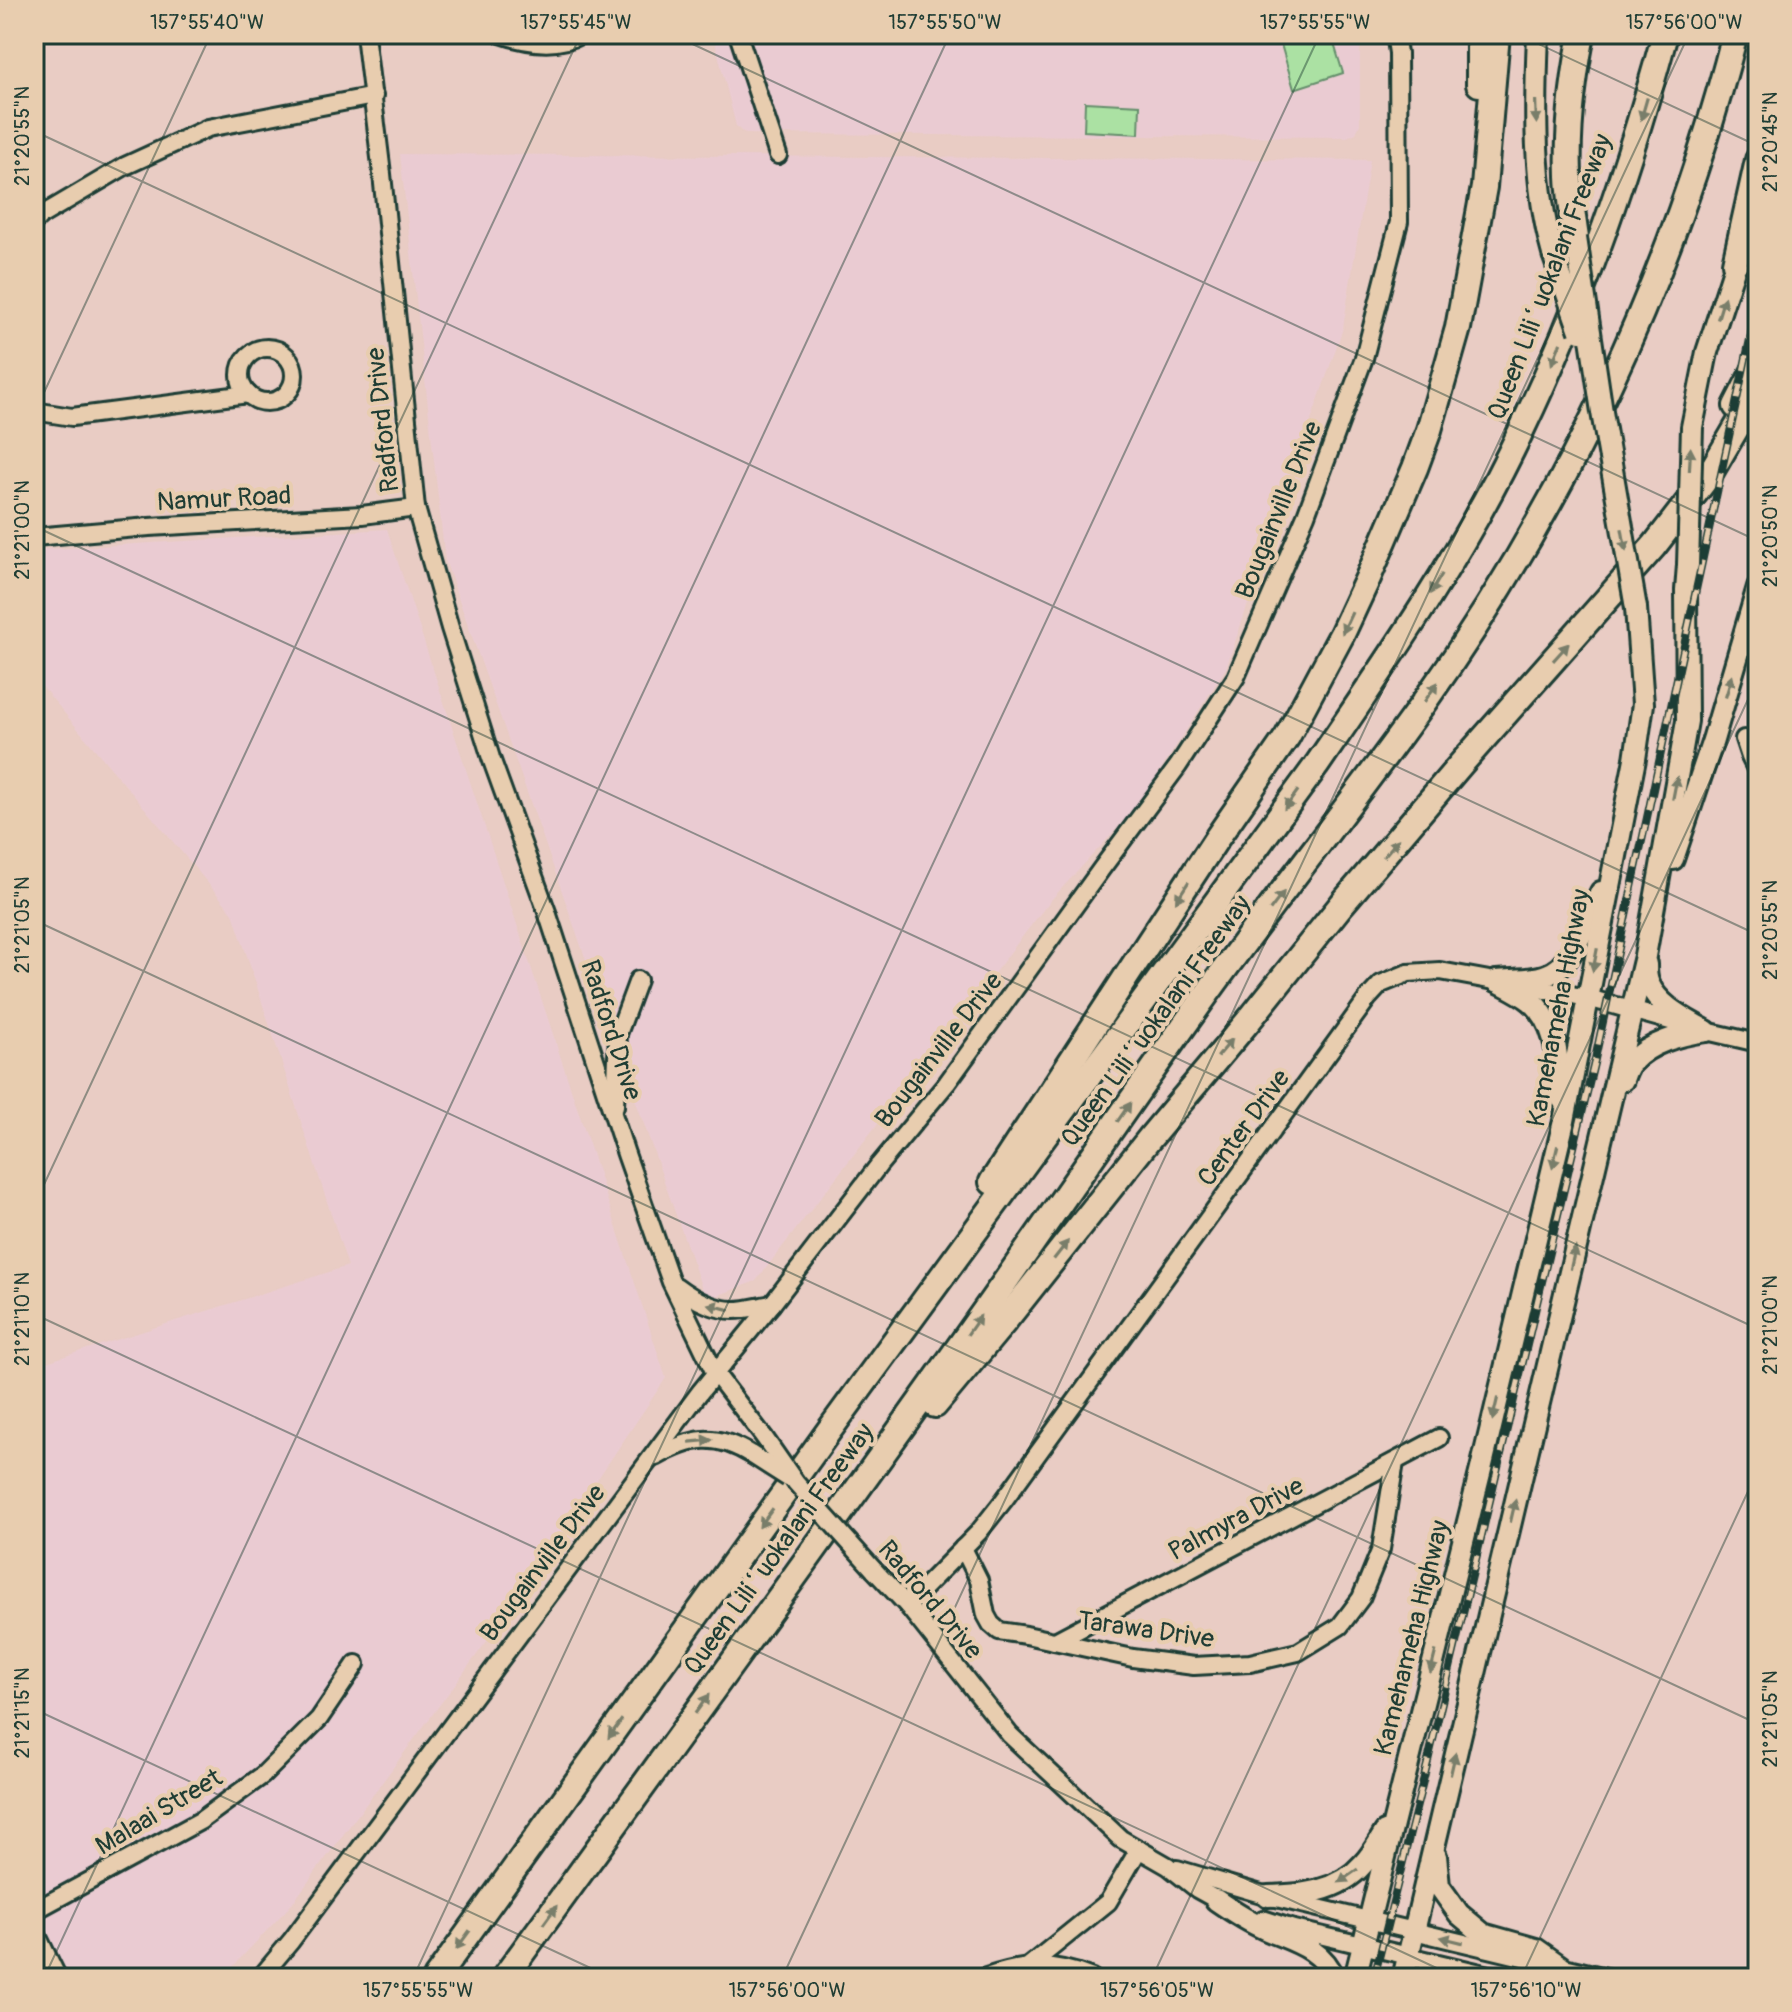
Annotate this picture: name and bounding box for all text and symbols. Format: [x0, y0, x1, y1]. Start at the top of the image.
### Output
text: 157°55'40"W [150, 10, 264, 35]
text: 157°55'45"W [520, 10, 632, 35]
text: 157°55'50"W [888, 10, 1002, 35]
text: 157°55'55"W [1260, 10, 1370, 35]
text: 157°56'00"W [1626, 10, 1742, 35]
text: 21°20'55"N [10, 86, 35, 186]
text: 21°20'45"N [1758, 92, 1783, 192]
one-way arrow [1637, 98, 1650, 122]
one-way arrow [1530, 100, 1543, 125]
street label: Queen Liliʻuokalani Freeway [1481, 130, 1619, 424]
one-way arrow [1716, 295, 1728, 319]
one-way arrow [1549, 342, 1562, 366]
street label: Radford Drive [359, 346, 407, 494]
street label: Bougainville Drive [1229, 416, 1329, 603]
one-way arrow [1684, 446, 1697, 471]
street label: Namur Road [156, 479, 292, 519]
text: 21°21'00"N [10, 480, 35, 580]
text: 21°20'50"N [1758, 485, 1783, 587]
one-way arrow [1618, 528, 1631, 553]
one-way arrow [1430, 573, 1444, 595]
one-way arrow [1340, 611, 1354, 635]
one-way arrow [1552, 642, 1569, 662]
one-way arrow [1723, 673, 1736, 697]
one-way arrow [1423, 682, 1438, 703]
one-way arrow [1670, 775, 1682, 800]
one-way arrow [1283, 789, 1299, 810]
one-way arrow [1381, 838, 1399, 857]
text: 21°21'05"N [10, 877, 35, 973]
text: 21°20'55"N [1758, 880, 1783, 980]
one-way arrow [1175, 881, 1190, 903]
street label: Kamehameha Highway [1520, 887, 1598, 1129]
street label: Queen Liliʻuokalani Freeway [1054, 889, 1258, 1153]
one-way arrow [1268, 891, 1284, 912]
one-way arrow [1588, 948, 1600, 973]
street label: Radford Drive [573, 956, 649, 1104]
street label: Bougainville Drive [868, 966, 1010, 1134]
one-way arrow [1216, 1039, 1233, 1059]
street label: Center Drive [1191, 1063, 1297, 1193]
one-way arrow [1116, 1101, 1131, 1122]
one-way arrow [1548, 1144, 1561, 1169]
one-way arrow [1053, 1240, 1069, 1260]
one-way arrow [1567, 1246, 1580, 1271]
text: 21°21'10"N [10, 1272, 35, 1366]
text: 21°21'00"N [1758, 1275, 1783, 1375]
one-way arrow [706, 1300, 731, 1312]
one-way arrow [966, 1314, 982, 1335]
one-way arrow [1488, 1397, 1501, 1422]
street label: Queen Liliʻuokalani Freeway [677, 1417, 881, 1681]
one-way arrow [689, 1434, 714, 1447]
street label: Palmyra Drive [1163, 1470, 1309, 1568]
street label: Bougainville Drive [473, 1478, 613, 1648]
one-way arrow [1507, 1499, 1520, 1524]
one-way arrow [759, 1507, 774, 1528]
street label: Kamehameha Highway [1367, 1517, 1457, 1759]
street label: Radford Drive [871, 1534, 989, 1666]
street label: Tarawa Drive [1076, 1605, 1216, 1655]
one-way arrow [1427, 1650, 1439, 1675]
text: 21°21'15"N [10, 1667, 35, 1759]
text: 21°21'05"N [1758, 1671, 1783, 1767]
one-way arrow [694, 1694, 709, 1715]
one-way arrow [607, 1718, 623, 1739]
one-way arrow [1447, 1752, 1460, 1777]
street label: Malaai Street [90, 1761, 229, 1862]
one-way arrow [1338, 1868, 1359, 1883]
one-way arrow [541, 1905, 557, 1925]
one-way arrow [455, 1929, 471, 1951]
one-way arrow [1440, 1933, 1465, 1945]
text: 157°55'55"W [363, 1978, 473, 2003]
text: 157°56'00"W [729, 1978, 845, 2003]
text: 157°56'05"W [1100, 1978, 1214, 2003]
text: 157°56'10"W [1470, 1978, 1582, 2003]

